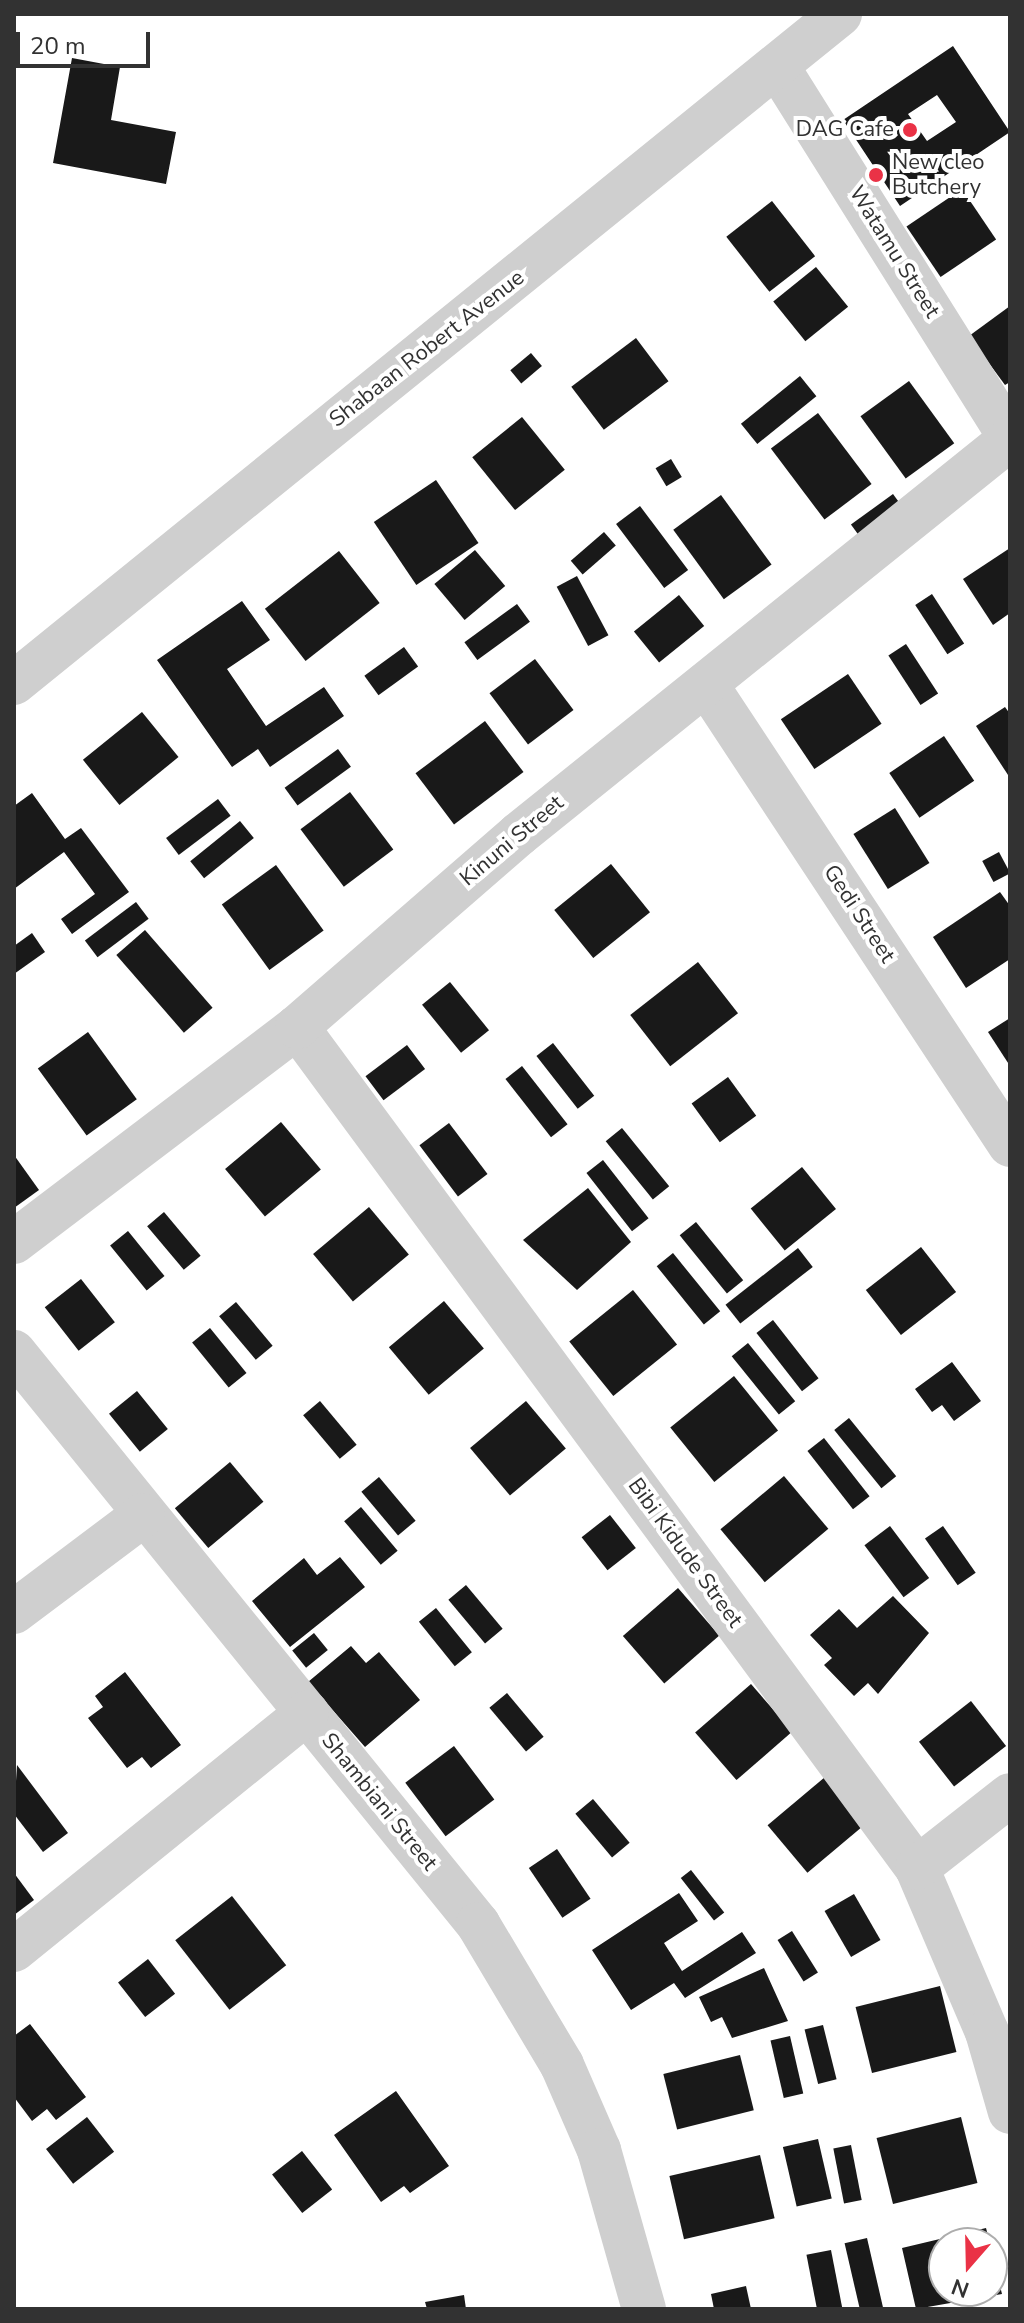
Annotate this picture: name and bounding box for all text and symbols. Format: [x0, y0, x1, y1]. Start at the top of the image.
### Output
scale bar [20, 16, 154, 66]
text: 20 m [30, 30, 86, 62]
place label: DAG Cafe [796, 117, 894, 143]
marker: DAG Cafe [901, 121, 919, 139]
place label: New cleo Butchery [892, 149, 985, 200]
marker: New cleo Butchery [867, 166, 885, 184]
street label: Watamu Street [843, 181, 945, 323]
street label: Shabaan Robert Avenue [324, 265, 530, 433]
street label: Kinuni Street [455, 790, 569, 892]
street label: Gedi Street [818, 860, 900, 968]
street label: Bibi Kidude Street [622, 1473, 748, 1633]
street label: Shambiani Street [315, 1728, 443, 1876]
north arrow [928, 2227, 1008, 2307]
text: N [948, 2271, 973, 2305]

